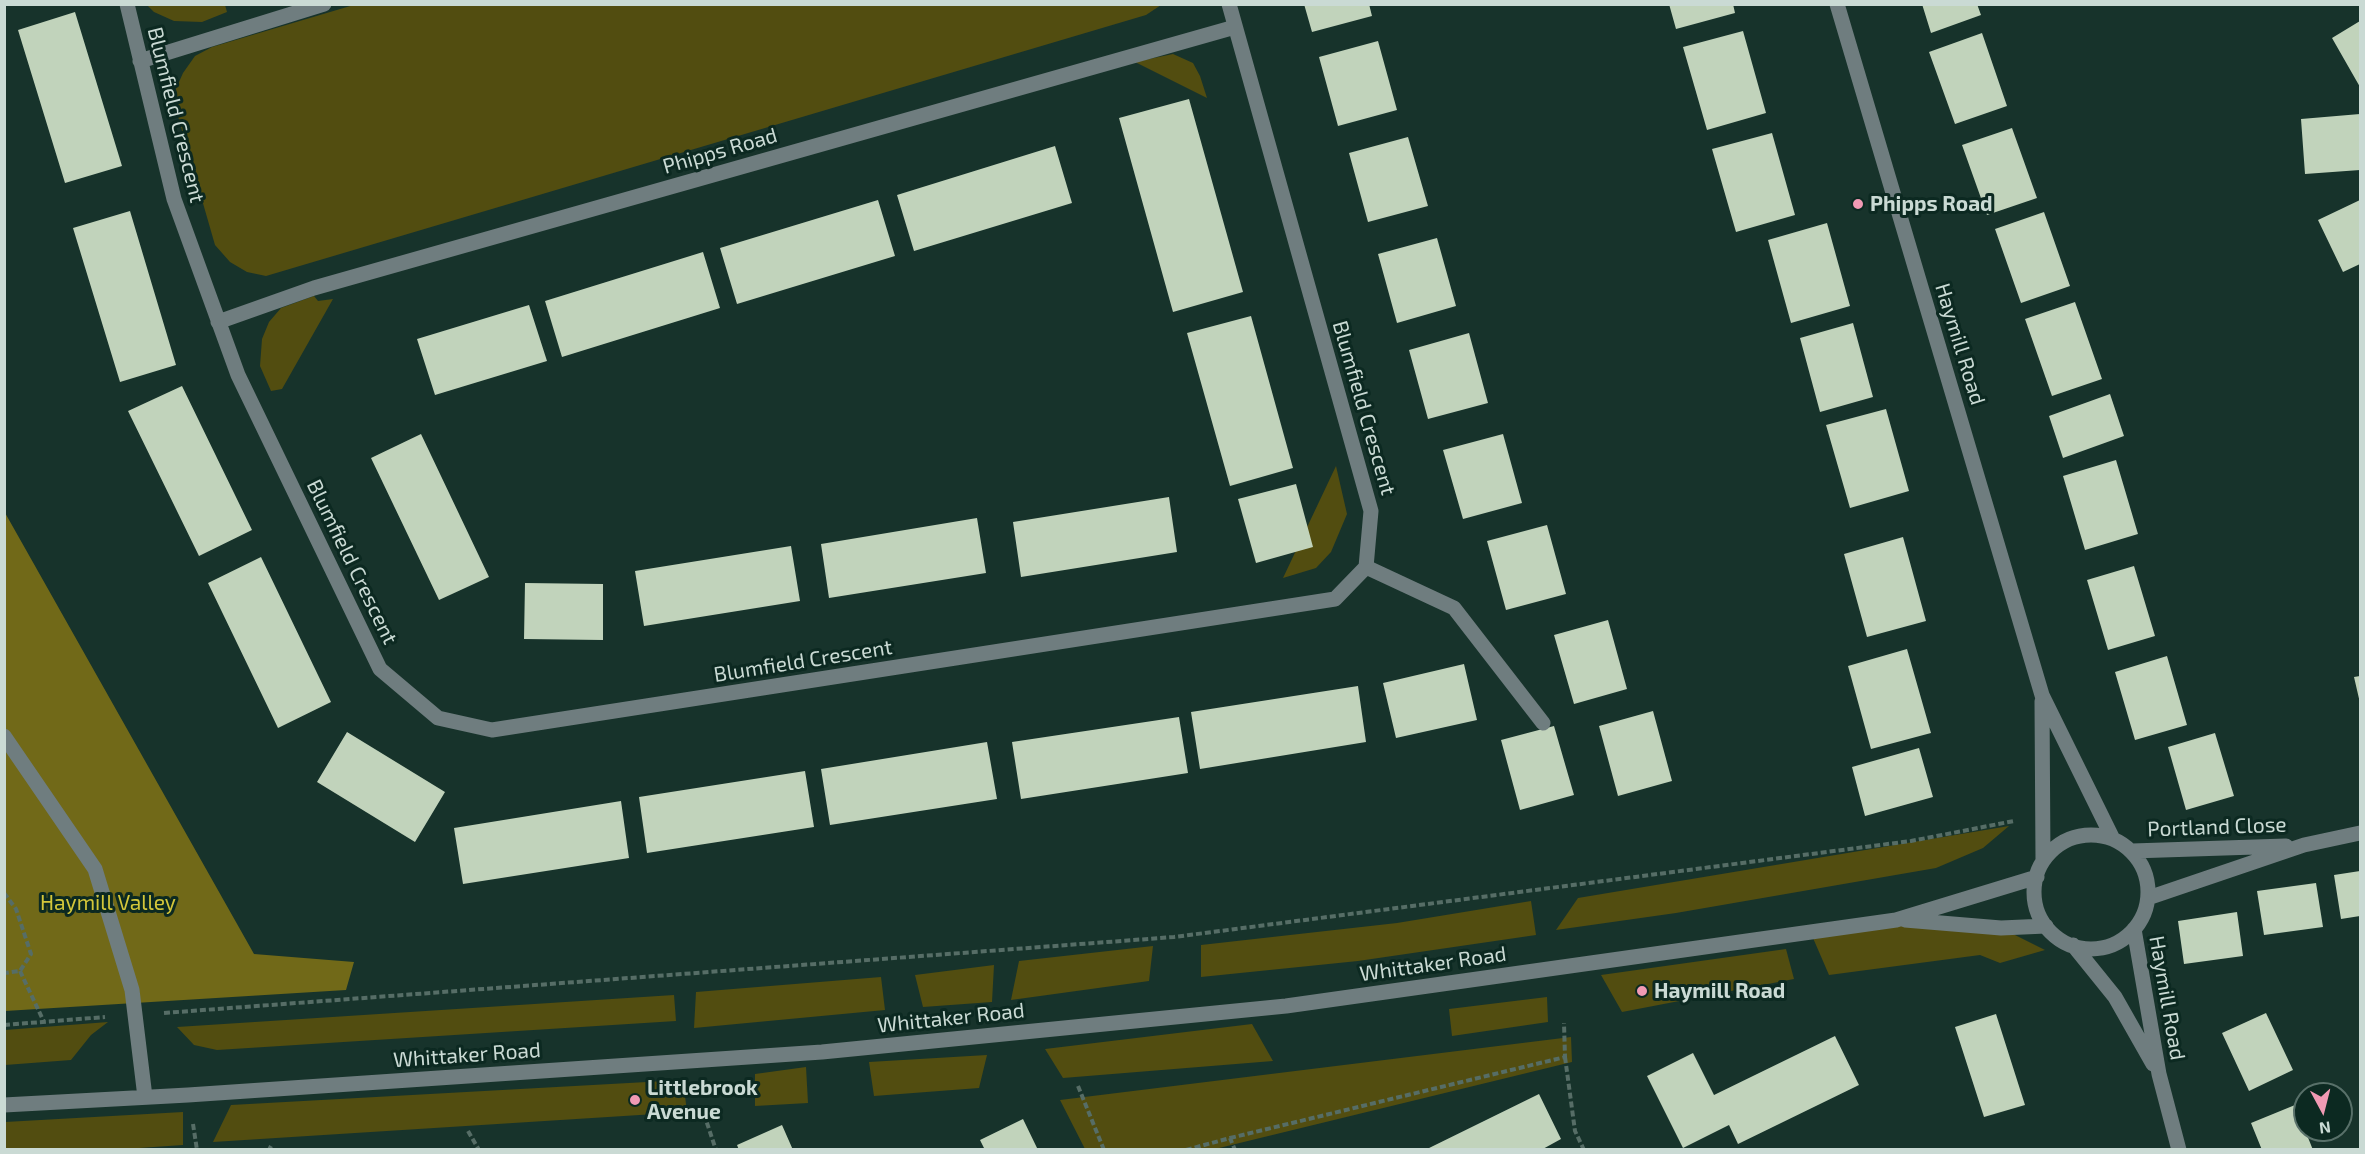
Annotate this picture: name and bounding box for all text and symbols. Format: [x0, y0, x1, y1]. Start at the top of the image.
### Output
street label: Blumfield Crescent [142, 25, 210, 205]
street label: Phipps Road [660, 123, 780, 179]
place label: Phipps Road [1870, 191, 1993, 217]
marker: Phipps Road [1851, 197, 1865, 211]
street label: Haymill Road [1930, 280, 1990, 408]
street label: Blumfield Crescent [1327, 318, 1401, 498]
street label: Blumfield Crescent [301, 475, 403, 649]
street label: Blumfield Crescent [712, 634, 894, 688]
street label: Portland Close [2147, 812, 2287, 842]
park label: Haymill Valley [40, 890, 176, 916]
street label: Haymill Road [2144, 934, 2190, 1062]
street label: Whittaker Road [1358, 941, 1508, 987]
place label: Haymill Road [1654, 978, 1785, 1004]
marker: Haymill Road [1635, 984, 1649, 998]
street label: Whittaker Road [876, 998, 1026, 1038]
street label: Whittaker Road [392, 1037, 542, 1073]
place label: Littlebrook Avenue [647, 1075, 758, 1125]
north arrow [2293, 1082, 2353, 1142]
marker: Littlebrook Avenue [628, 1093, 642, 1107]
text: N [2318, 1118, 2332, 1139]

